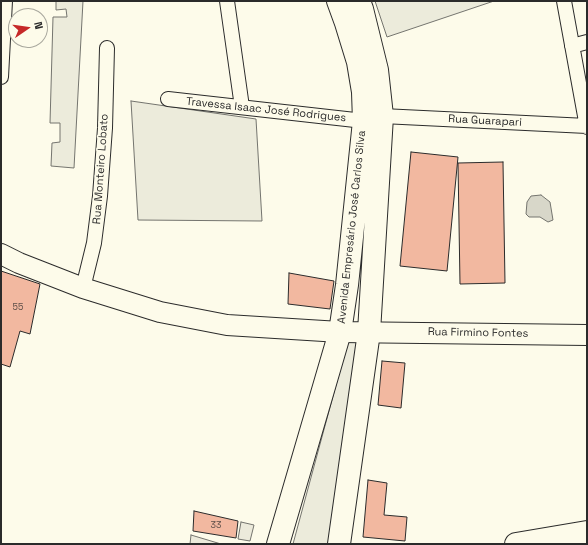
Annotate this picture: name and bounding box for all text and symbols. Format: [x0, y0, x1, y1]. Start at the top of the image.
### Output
north arrow [8, 8, 48, 48]
text: N [31, 20, 46, 31]
street label: Travessa Isaac José Rodrigues [185, 95, 347, 125]
street label: Rua Guarapari [448, 112, 522, 130]
street label: Rua Monteiro Lobato [91, 113, 111, 225]
street label: Avenida Empresário José Carlos Silva [335, 130, 369, 324]
house number: 55 [13, 303, 23, 313]
street label: Rua Firmino Fontes [428, 326, 528, 340]
house number: 33 [211, 521, 221, 531]

